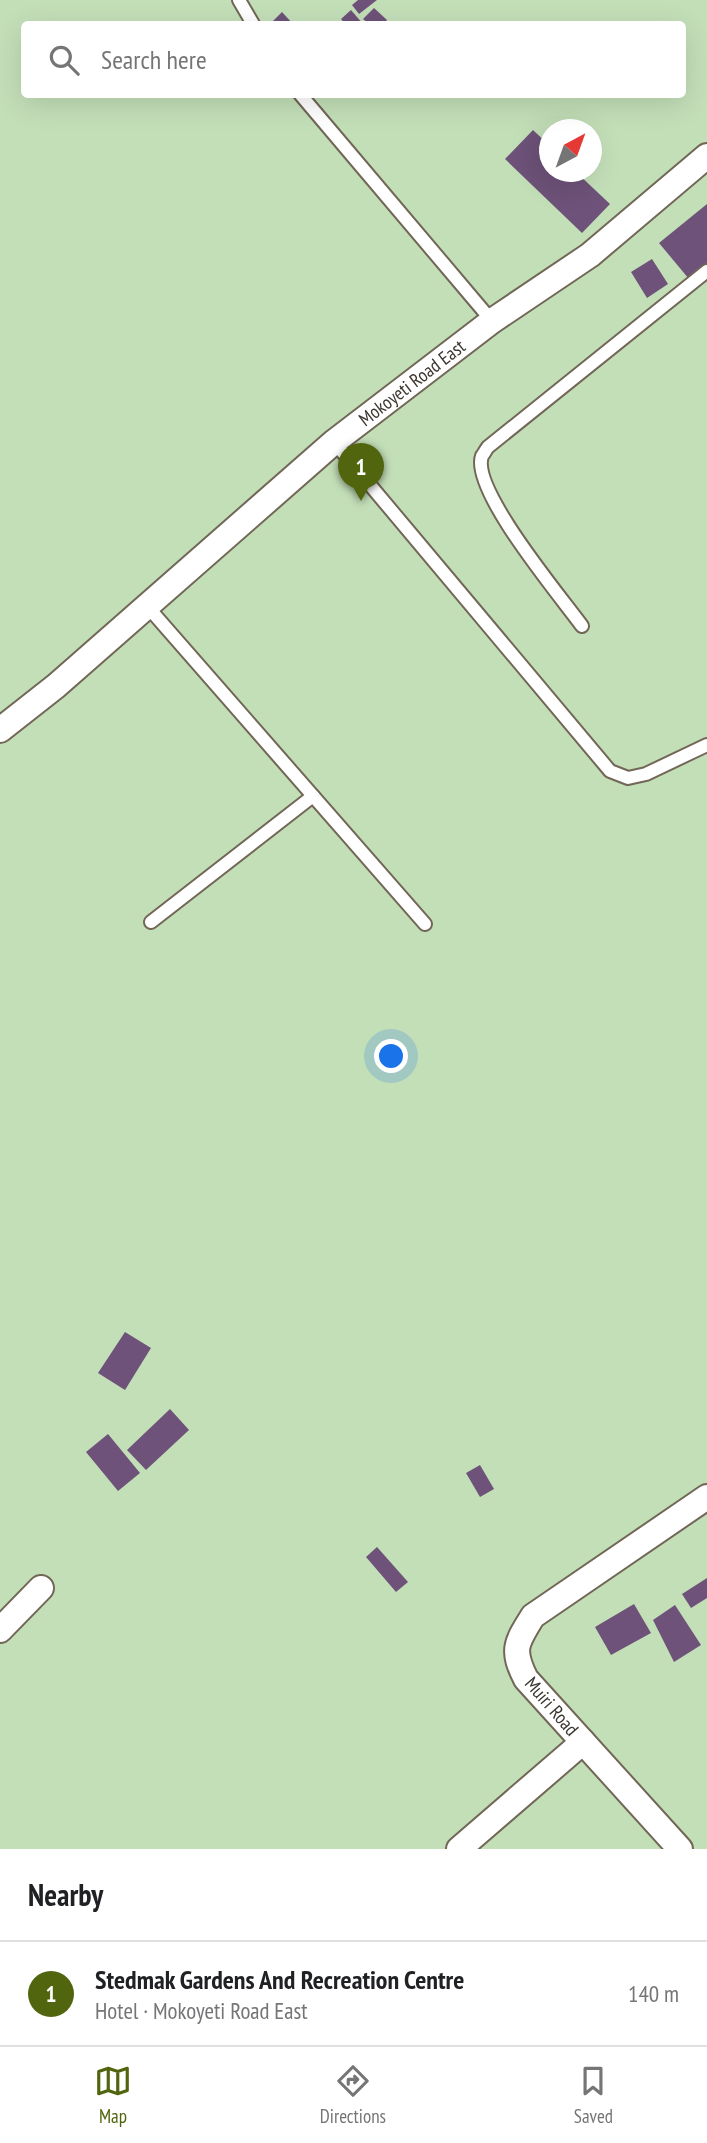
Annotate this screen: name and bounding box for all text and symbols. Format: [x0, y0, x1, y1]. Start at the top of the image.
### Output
search box [21, 21, 686, 98]
icon: search [45, 41, 83, 79]
text: Search here [101, 43, 207, 76]
north arrow [539, 119, 602, 182]
street label: Mokoyeti Road East [354, 334, 470, 431]
pin: 1 [338, 443, 384, 501]
your location [374, 1039, 408, 1073]
street label: Muiri Road [520, 1672, 584, 1740]
text: Nearby [28, 1875, 103, 1914]
text: Stedmak Gardens And Recreation Centre [95, 1963, 464, 1996]
text: 1 [46, 1979, 57, 2008]
text: 140 m [628, 1979, 679, 2008]
text: Hotel · Mokoyeti Road East [95, 1996, 308, 2025]
tab: Map [94, 2062, 132, 2128]
tab: Directions [320, 2062, 386, 2128]
tab: Saved [574, 2062, 613, 2128]

